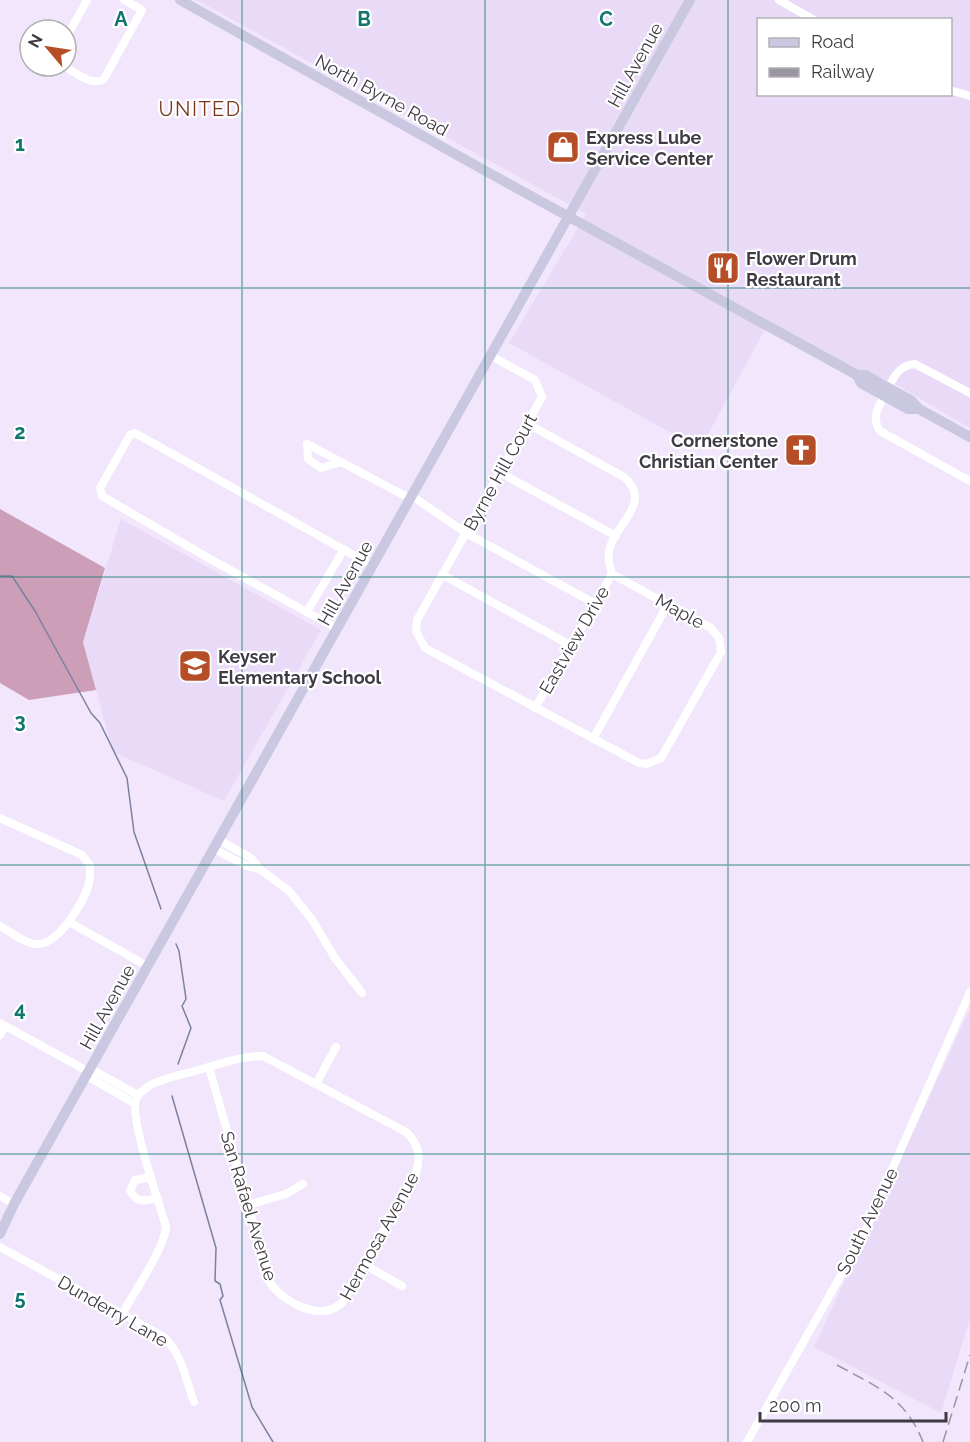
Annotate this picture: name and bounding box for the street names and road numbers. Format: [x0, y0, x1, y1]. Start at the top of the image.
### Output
street label: Hill Avenue [603, 19, 667, 111]
street label: North Byrne Road [312, 50, 452, 140]
street label: Byrne Hill Court [459, 410, 541, 534]
street label: Hill Avenue [313, 537, 377, 629]
street label: Eastview Drive [535, 582, 614, 698]
street label: Maple [652, 589, 708, 633]
street label: Hill Avenue [75, 961, 139, 1053]
street label: San Rafael Avenue [216, 1129, 282, 1284]
street label: South Avenue [832, 1164, 902, 1278]
street label: Hermosa Avenue [335, 1168, 423, 1304]
street label: Dunderry Lane [54, 1271, 172, 1351]

